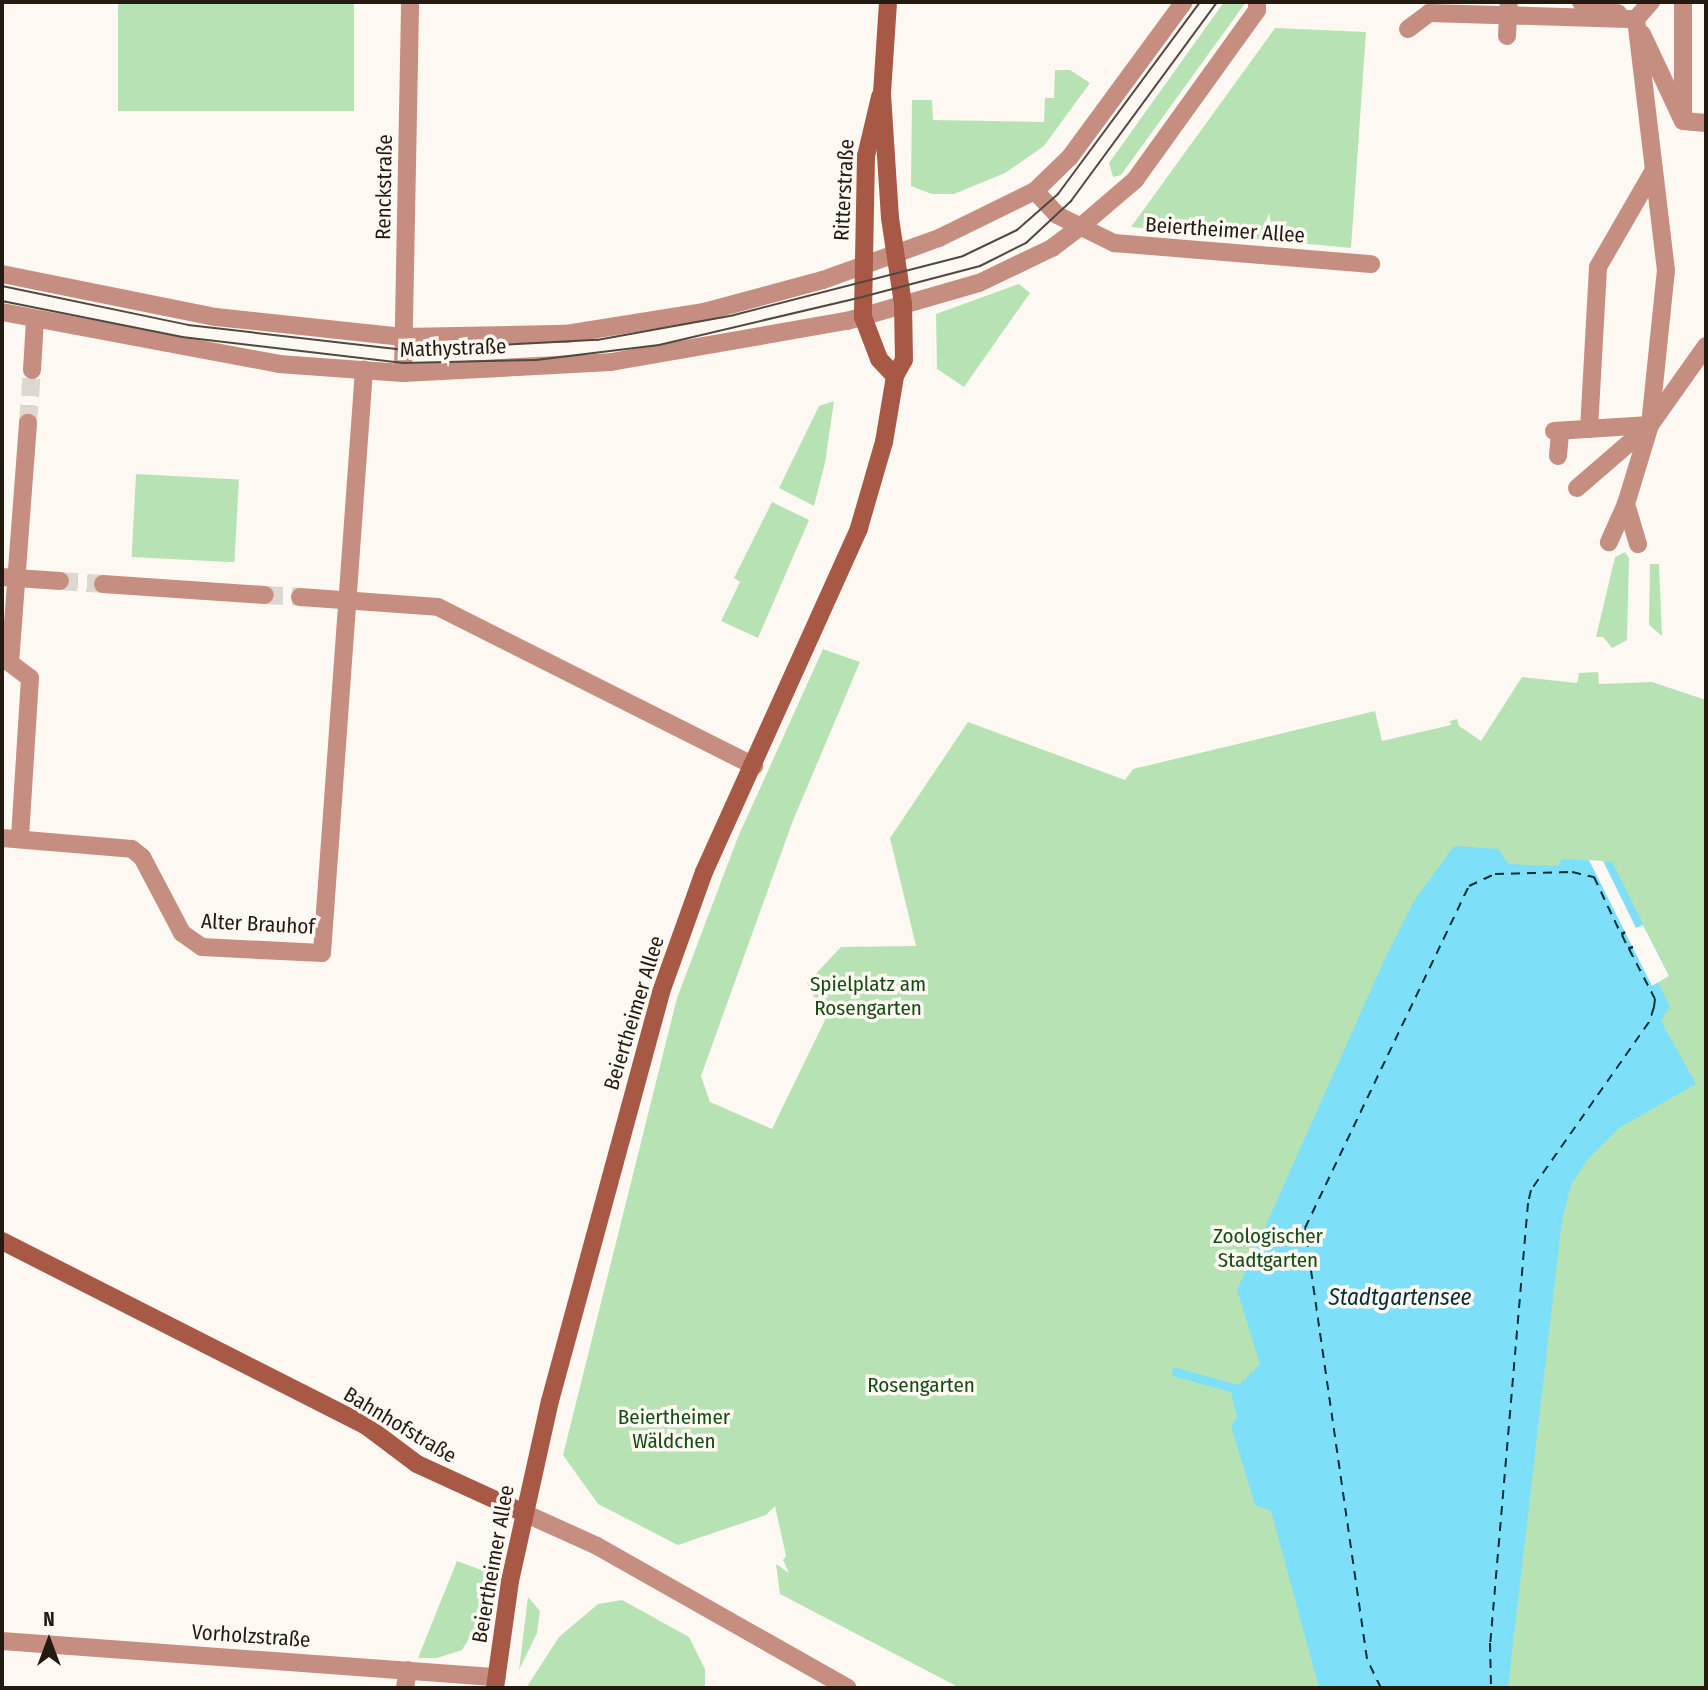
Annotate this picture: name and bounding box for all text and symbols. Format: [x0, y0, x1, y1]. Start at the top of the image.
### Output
street label: Renckstraße [370, 134, 398, 240]
street label: Ritterstraße [829, 138, 859, 242]
street label: Beiertheimer Allee [1144, 212, 1306, 248]
street label: Mathystraße [399, 334, 507, 362]
street label: Alter Brauhof [201, 908, 315, 940]
street label: Beiertheimer Allee [599, 933, 669, 1093]
park label: Spielplatz am Rosengarten [810, 971, 926, 1021]
park label: Zoologischer Stadtgarten [1213, 1223, 1323, 1273]
water label: Stadtgartensee [1329, 1283, 1471, 1311]
park label: Rosengarten [867, 1372, 975, 1398]
street label: Bahnhofstraße [339, 1382, 461, 1468]
park label: Beiertheimer Wäldchen [618, 1404, 730, 1454]
street label: Beiertheimer Allee [467, 1483, 519, 1645]
north arrow [14, 1606, 84, 1676]
text: N [43, 1608, 55, 1631]
street label: Vorholzstraße [191, 1619, 311, 1653]

